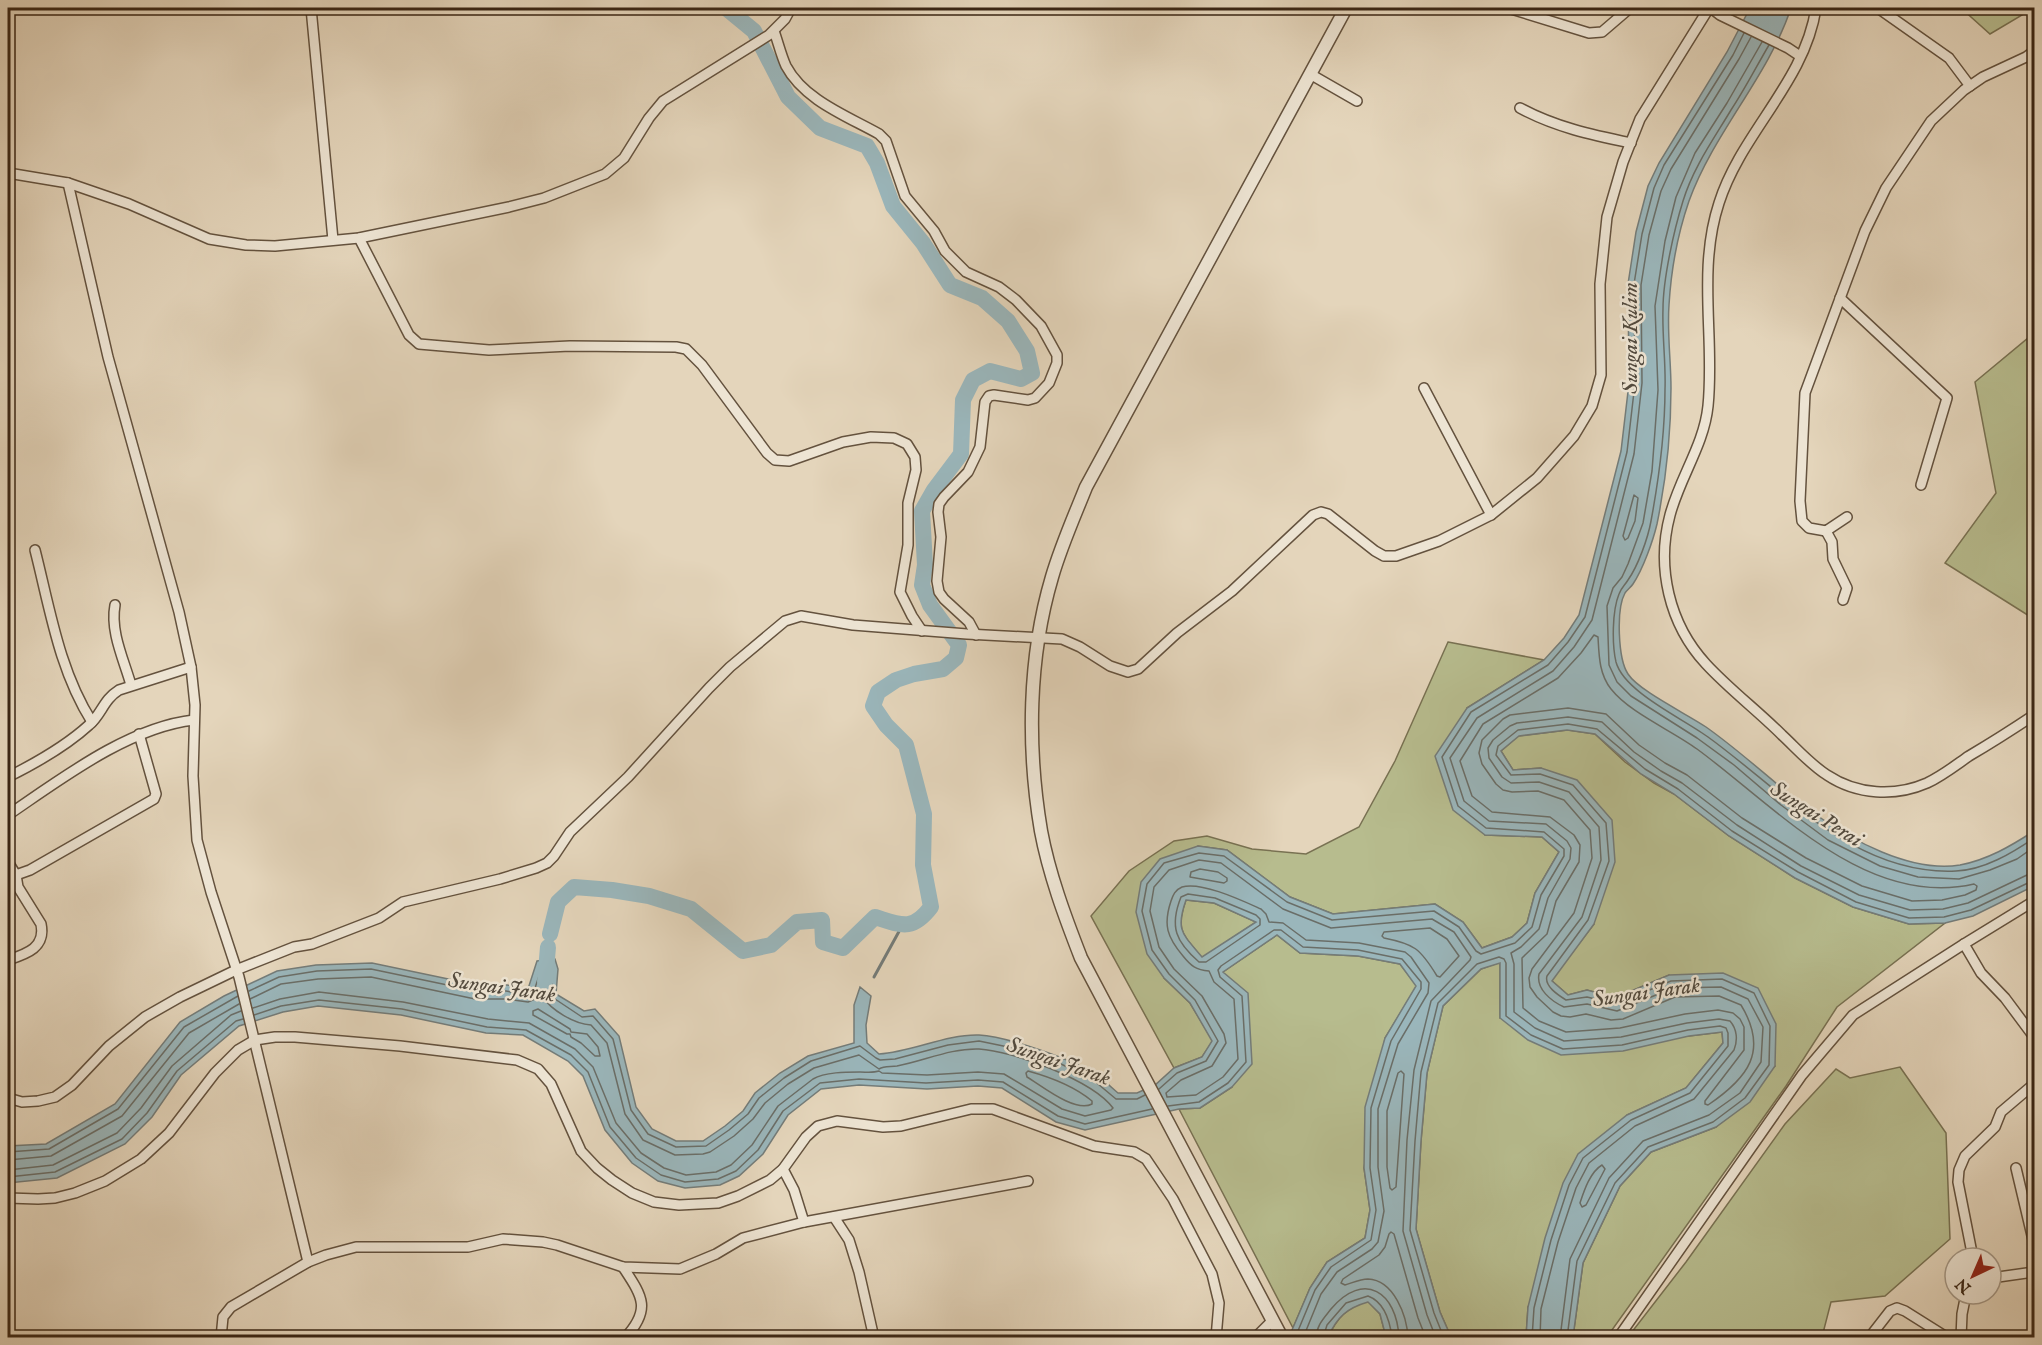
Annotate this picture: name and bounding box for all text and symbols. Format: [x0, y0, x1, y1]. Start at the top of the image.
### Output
water label: Sungai Kulim [1617, 282, 1645, 394]
water label: Sungai Perai [1765, 775, 1869, 855]
water label: Sungai Jarak [446, 967, 557, 1009]
water label: Sungai Jarak [1591, 972, 1702, 1014]
water label: Sungai Jarak [1003, 1031, 1114, 1093]
north arrow [1943, 1246, 2003, 1306]
text: N [1952, 1273, 1977, 1298]

